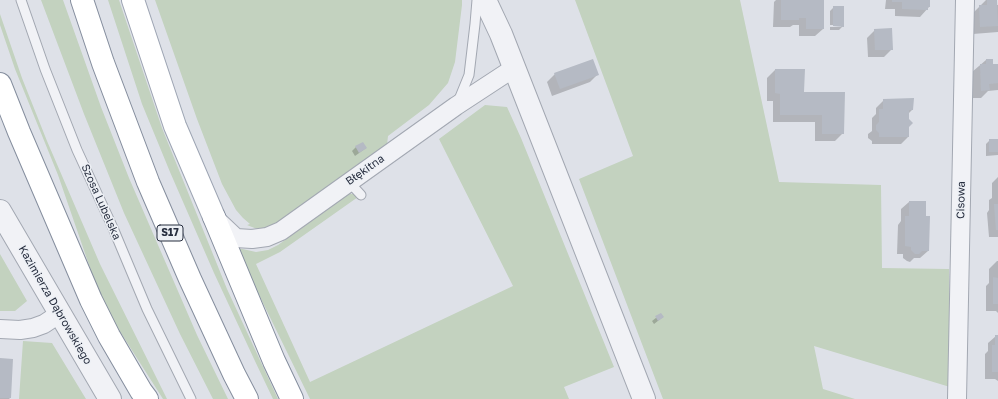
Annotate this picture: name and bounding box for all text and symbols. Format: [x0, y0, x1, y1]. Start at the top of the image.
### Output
street label: Błękitna [343, 152, 387, 188]
street label: Szosa Lubelska [78, 162, 124, 242]
street label: Cisowa [954, 181, 968, 219]
road number: S17 [157, 225, 183, 241]
street label: Kazimierza Dąbrowskiego [15, 243, 95, 367]

